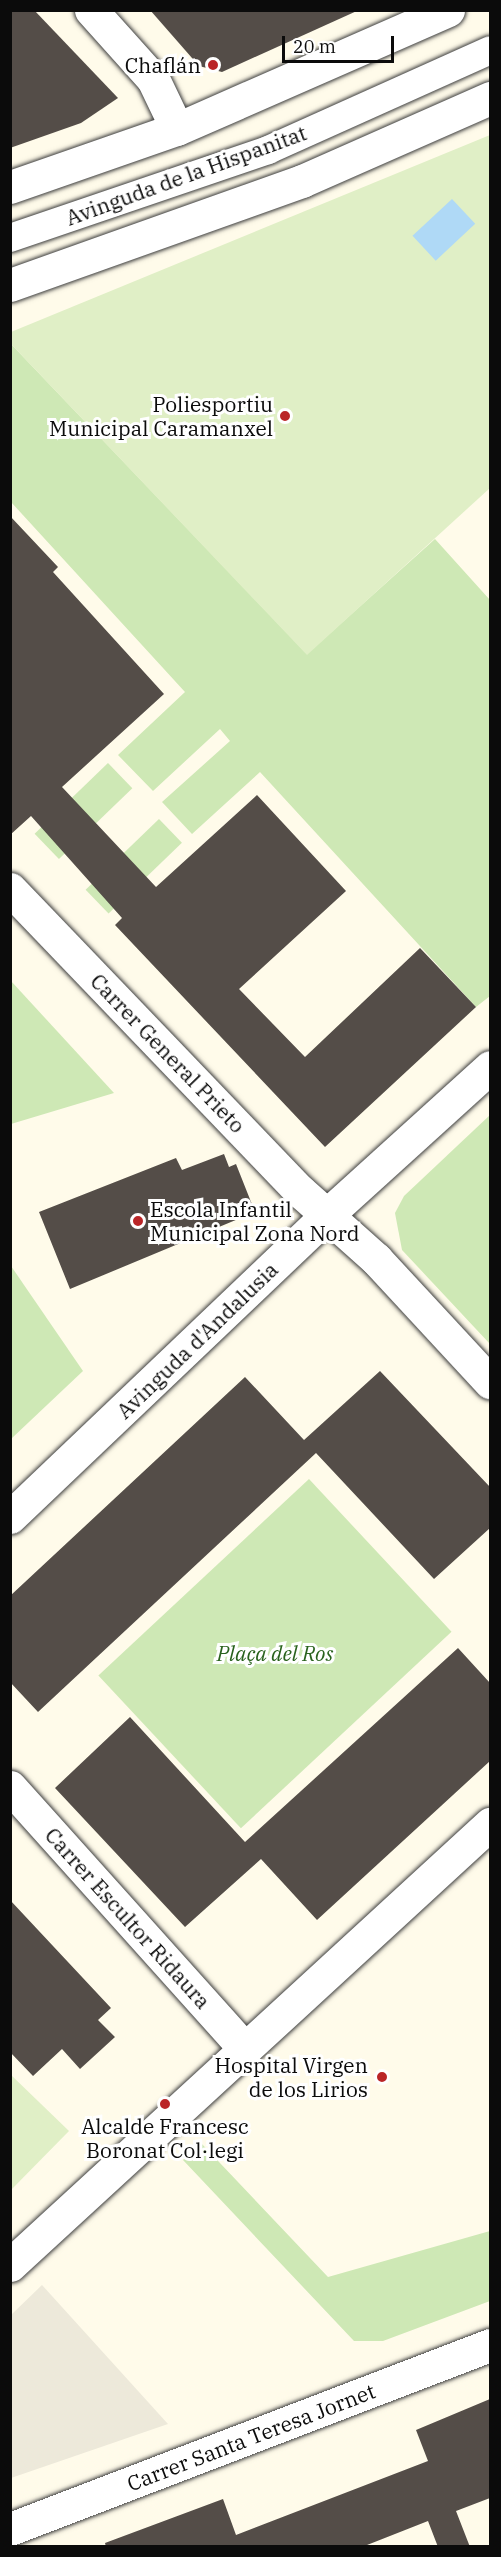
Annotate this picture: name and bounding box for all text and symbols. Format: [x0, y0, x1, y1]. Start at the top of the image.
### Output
scale bar [285, 24, 398, 62]
text: 20 m [293, 35, 336, 58]
place label: Chaflán [125, 52, 201, 78]
marker: Chaflán [206, 58, 220, 72]
street label: Avinguda de la Hispanitat [62, 120, 310, 230]
place label: Poliesportiu Municipal Caramanxel [49, 391, 273, 441]
marker: Poliesportiu Municipal Caramanxel [278, 409, 292, 423]
street label: Carrer General Prieto [86, 968, 250, 1138]
place label: Escola Infantil Municipal Zona Nord [150, 1196, 360, 1246]
marker: Escola Infantil Municipal Zona Nord [131, 1214, 145, 1228]
street label: Avinguda d'Andalusia [111, 1257, 283, 1423]
park label: Plaça del Ros [217, 1640, 333, 1666]
street label: Carrer Escultor Ridaura [40, 1822, 216, 2014]
place label: Hospital Virgen de los Lirios [214, 2052, 368, 2102]
marker: Hospital Virgen de los Lirios [373, 2068, 391, 2086]
marker: Alcalde Francesc Boronat Col·legi [158, 2097, 172, 2111]
place label: Alcalde Francesc Boronat Col·legi [81, 2113, 249, 2163]
street label: Carrer Santa Teresa Jornet [123, 2378, 379, 2496]

